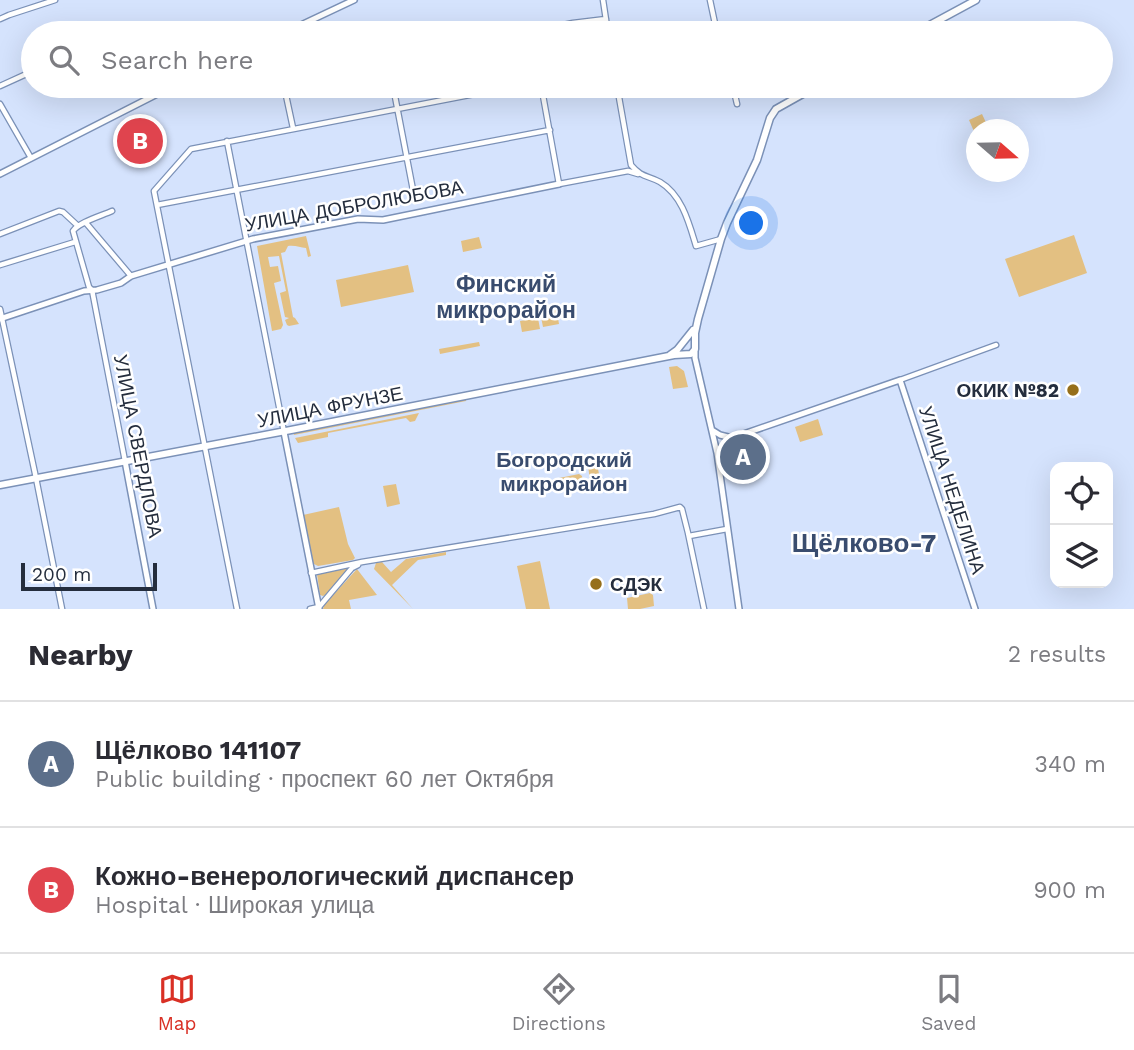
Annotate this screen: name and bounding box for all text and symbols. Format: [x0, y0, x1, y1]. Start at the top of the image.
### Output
search box [21, 21, 1113, 98]
icon: search [45, 41, 83, 79]
text: Search here [101, 45, 253, 75]
pin: B [117, 115, 163, 167]
north arrow [966, 119, 1029, 182]
street label: УЛИЦА ДОБРОЛЮБОВА [243, 175, 465, 237]
your location [734, 206, 768, 240]
district label: Финский микрорайон [436, 271, 576, 324]
street label: УЛИЦА СВЕРДЛОВА [109, 352, 167, 540]
place label: ОКИК №82 [957, 379, 1059, 402]
street label: УЛИЦА ФРУНЗЕ [255, 382, 405, 432]
marker: ОКИК №82 [1065, 382, 1081, 398]
street label: УЛИЦА НЕДЕЛИНА [914, 403, 990, 577]
pin: A [720, 431, 766, 483]
district label: Богородский микрорайон [496, 447, 632, 496]
map controls [1050, 462, 1113, 588]
button: locate [1050, 462, 1113, 525]
button: layers [1050, 525, 1113, 588]
district label: Щёлково-7 [792, 528, 936, 558]
scale bar [21, 560, 158, 592]
text: 200 m [32, 563, 91, 586]
place label: СДЭК [610, 573, 663, 596]
marker: СДЭК [588, 576, 604, 592]
text: Nearby [28, 637, 133, 672]
text: 2 results [1008, 641, 1106, 668]
text: Щёлково 141107 [95, 735, 301, 765]
text: A [43, 751, 59, 778]
text: 340 m [1034, 751, 1106, 778]
text: Public building · проспект 60 лет Октября [95, 766, 554, 793]
text: Кожно-венерологический диспансер [95, 861, 574, 891]
text: B [43, 877, 59, 904]
text: 900 m [1033, 877, 1106, 904]
text: Hospital · Широкая улица [95, 892, 374, 919]
tab: Map [158, 970, 196, 1035]
tab: Directions [512, 970, 606, 1035]
tab: Saved [921, 970, 976, 1035]

